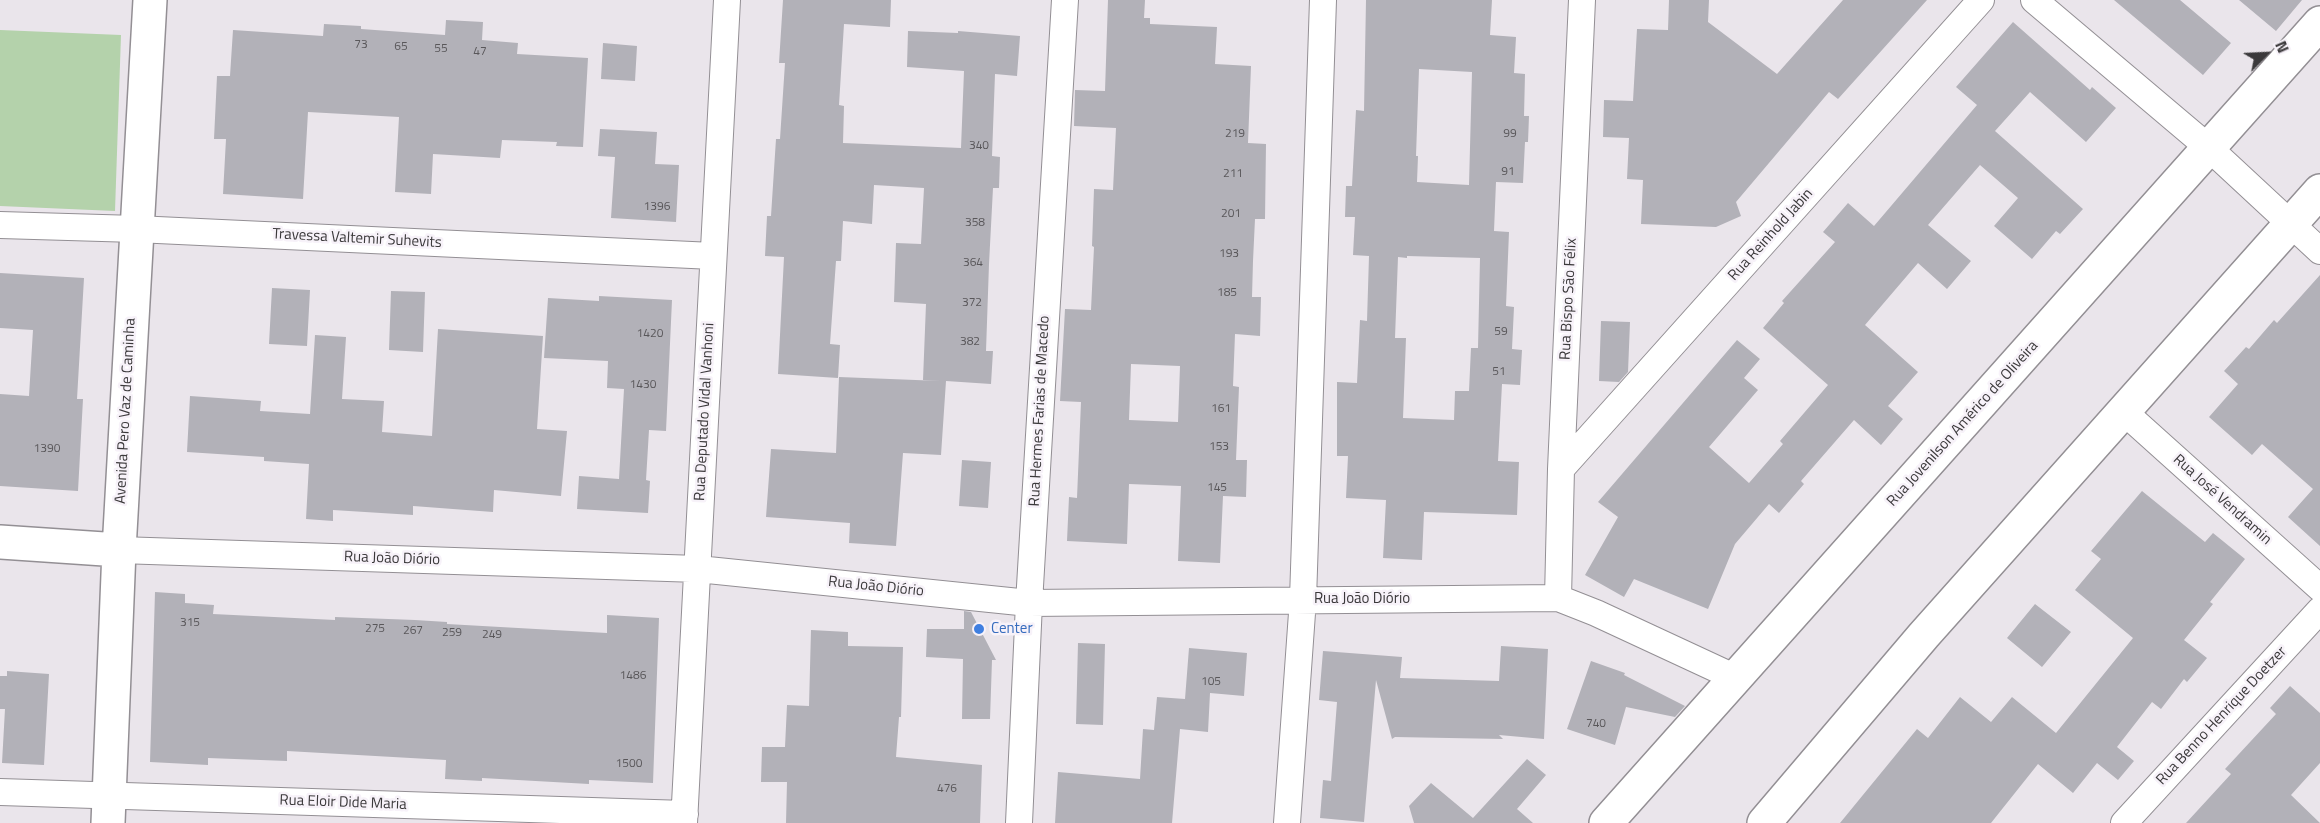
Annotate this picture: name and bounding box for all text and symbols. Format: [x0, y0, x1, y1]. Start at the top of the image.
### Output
north arrow [2236, 24, 2296, 84]
text: N [2269, 37, 2296, 57]
house number: 73 [354, 38, 368, 52]
house number: 65 [394, 40, 408, 54]
house number: 55 [434, 42, 448, 56]
house number: 47 [473, 45, 487, 59]
house number: 219 [1225, 127, 1245, 141]
house number: 99 [1503, 127, 1517, 141]
house number: 340 [969, 139, 989, 153]
house number: 91 [1501, 165, 1515, 179]
house number: 211 [1223, 167, 1243, 181]
street label: Rua Reinhold Jabin [1725, 185, 1817, 285]
house number: 1396 [644, 200, 670, 214]
house number: 201 [1221, 207, 1241, 221]
house number: 358 [965, 216, 985, 230]
street label: Travessa Valtemir Suhevits [272, 226, 442, 252]
street label: Rua Bispo São Félix [1557, 238, 1581, 360]
house number: 193 [1219, 247, 1239, 261]
house number: 364 [963, 256, 983, 270]
house number: 185 [1217, 286, 1237, 300]
house number: 372 [962, 296, 982, 310]
street label: Rua Hermes Farias de Macedo [1026, 315, 1054, 507]
street label: Avenida Pero Vaz de Caminha [112, 318, 140, 504]
street label: Rua Deputado Vidal Vanhoni [691, 322, 719, 502]
house number: 59 [1494, 325, 1508, 339]
house number: 1420 [637, 327, 663, 341]
house number: 382 [960, 335, 980, 349]
street label: Rua Jovenilson Américo de Oliveira [1884, 337, 2042, 511]
house number: 51 [1492, 365, 1506, 379]
house number: 1430 [630, 378, 656, 392]
house number: 161 [1211, 402, 1231, 416]
house number: 153 [1209, 440, 1229, 454]
house number: 1390 [34, 442, 60, 456]
street label: Rua José Vendramin [2169, 451, 2275, 549]
house number: 145 [1207, 481, 1227, 495]
street label: Rua João Diório [344, 548, 440, 570]
street label: Rua João Diório [827, 573, 925, 601]
street label: Rua João Diório [1314, 590, 1410, 608]
house number: 315 [180, 616, 200, 630]
place label: Center [991, 620, 1033, 638]
house number: 275 [365, 622, 385, 636]
marker: Center [972, 622, 986, 636]
house number: 267 [403, 624, 423, 638]
house number: 259 [442, 626, 462, 640]
house number: 249 [482, 628, 502, 642]
street label: Rua Benno Henrique Doetzer [2153, 643, 2291, 789]
house number: 1486 [620, 669, 646, 683]
house number: 105 [1201, 675, 1221, 689]
house number: 740 [1586, 717, 1606, 731]
house number: 1500 [616, 757, 642, 771]
house number: 476 [937, 782, 957, 796]
street label: Rua Eloir Dide Maria [279, 792, 407, 814]

